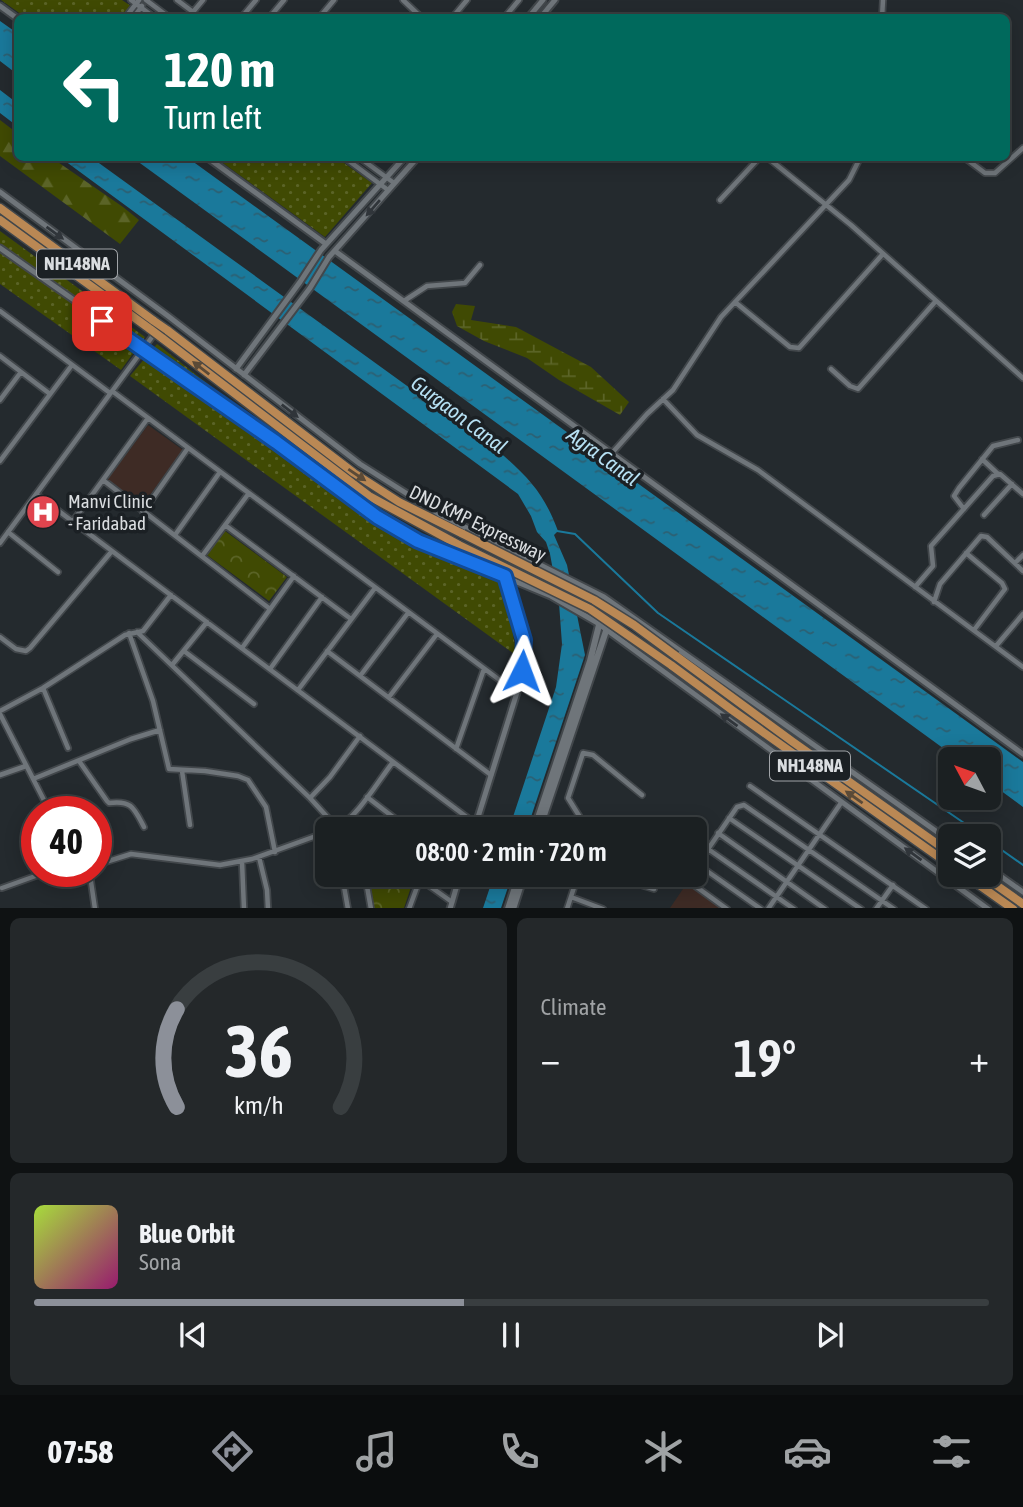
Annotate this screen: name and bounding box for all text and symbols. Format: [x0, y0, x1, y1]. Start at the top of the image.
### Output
text: 120 m [164, 41, 275, 97]
icon: left [49, 42, 140, 133]
text: Turn left [164, 99, 262, 136]
one-way arrow [366, 199, 381, 216]
one-way arrow [46, 226, 64, 240]
road number: NH148NA [37, 250, 117, 278]
pin [72, 291, 132, 351]
icon: arrive [83, 302, 121, 340]
one-way arrow [192, 362, 210, 376]
water label: Gurgaon Canal [407, 370, 512, 458]
one-way arrow [281, 403, 299, 418]
water label: Agra Canal [562, 421, 644, 490]
one-way arrow [348, 468, 367, 481]
street label: DND KMP Expressway [406, 480, 550, 566]
place label: Manvi Clinic - Faridabad [68, 490, 153, 534]
hospital icon: Manvi Clinic - Faridabad [24, 493, 62, 531]
position arrow [485, 634, 559, 708]
one-way arrow [720, 713, 738, 727]
north arrow [938, 747, 1001, 810]
map controls [938, 747, 1001, 887]
road number: NH148NA [770, 752, 850, 780]
one-way arrow [845, 790, 863, 804]
speed limit sign: 40 [21, 796, 112, 887]
button: layers [938, 824, 1001, 887]
text: 08:00 · 2 min · 720 m [415, 837, 607, 867]
one-way arrow [903, 847, 922, 861]
text: Climate [541, 994, 606, 1020]
text: 36 [224, 1009, 292, 1092]
text: 19° [733, 1028, 796, 1088]
text: − [541, 1037, 560, 1080]
text: + [969, 1037, 989, 1080]
text: km/h [233, 1090, 283, 1118]
text: Blue Orbit [139, 1219, 235, 1249]
text: Sona [139, 1249, 181, 1275]
icon: previous [174, 1316, 212, 1354]
icon: pause [492, 1316, 530, 1354]
icon: next [811, 1316, 849, 1354]
icon: directions [208, 1427, 257, 1476]
icon: music [352, 1427, 401, 1476]
icon: phone [495, 1427, 544, 1476]
icon: climate [639, 1427, 688, 1476]
icon: car [783, 1427, 832, 1476]
icon: filters [927, 1427, 976, 1476]
text: 07:58 [47, 1433, 113, 1470]

